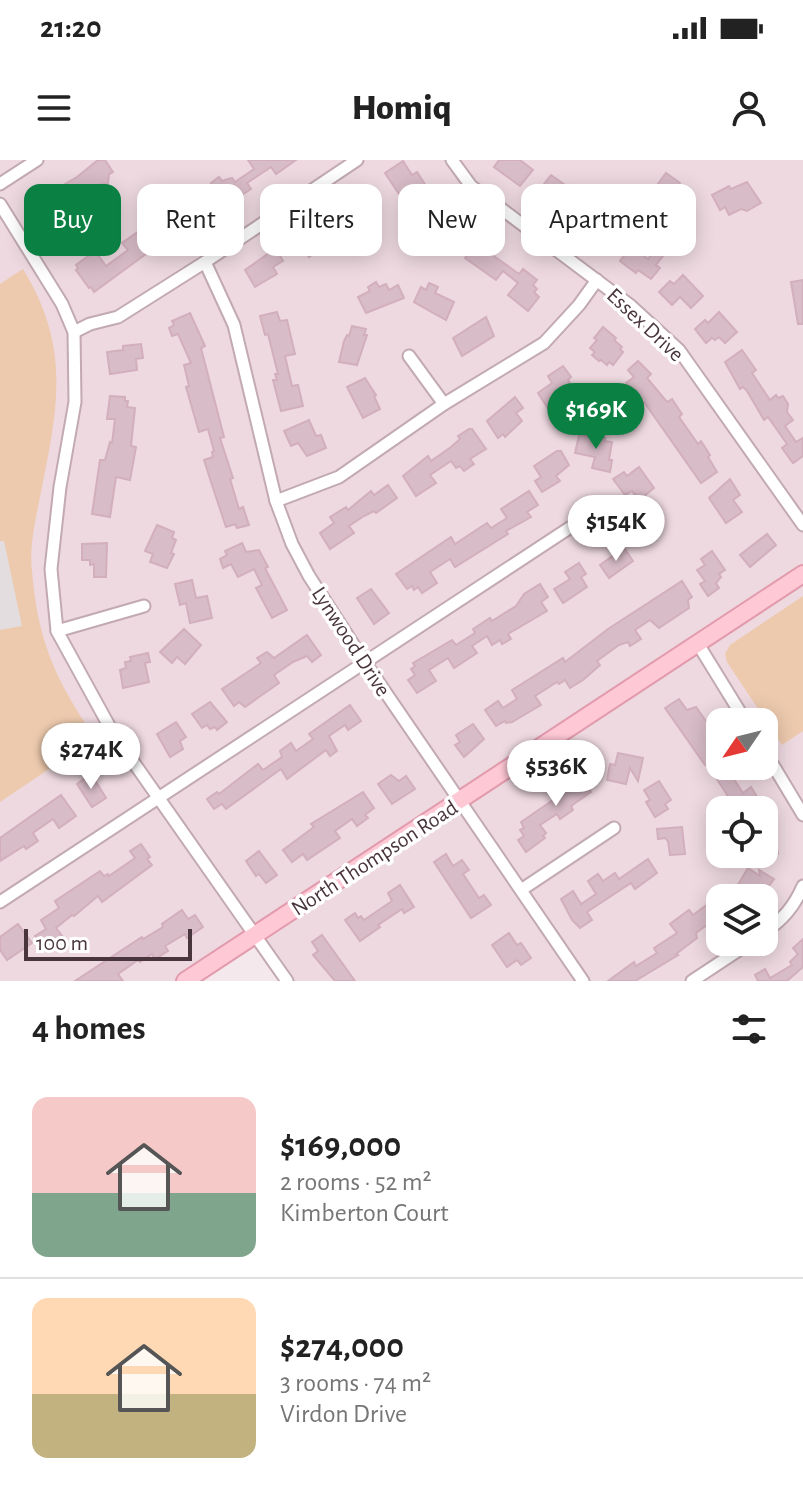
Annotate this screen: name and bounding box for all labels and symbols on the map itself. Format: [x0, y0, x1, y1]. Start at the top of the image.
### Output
street label: Essex Drive [603, 284, 688, 366]
pin: $169K [540, 383, 652, 451]
pin: $154K [560, 495, 672, 563]
street label: Lynwood Drive [308, 583, 395, 700]
north arrow [706, 708, 778, 780]
pin: $274K [35, 723, 147, 791]
pin: $536K [500, 740, 612, 808]
street label: North Thompson Road [288, 796, 462, 920]
scale bar [24, 925, 192, 961]

